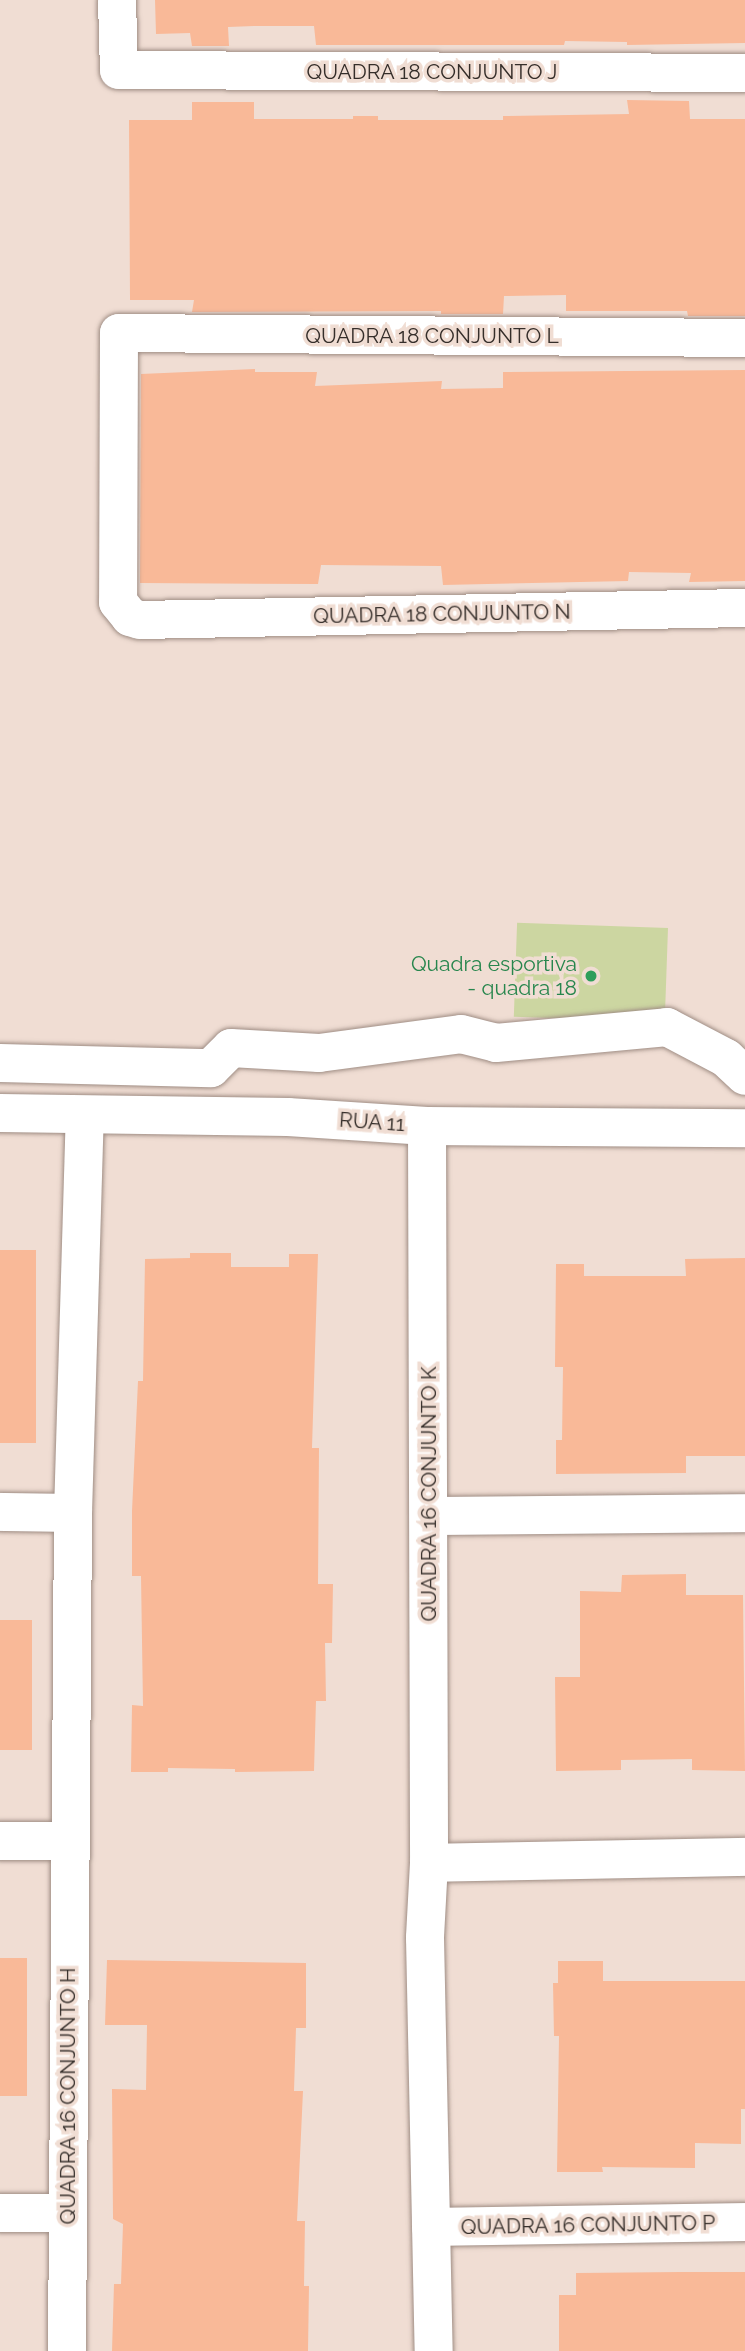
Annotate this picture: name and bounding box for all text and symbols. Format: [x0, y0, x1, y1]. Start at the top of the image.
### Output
street label: QUADRA 18 CONJUNTO J [306, 59, 558, 85]
street label: QUADRA 18 CONJUNTO L [305, 323, 559, 349]
street label: QUADRA 18 CONJUNTO N [313, 599, 571, 629]
place label: Quadra esportiva - quadra 18 [411, 951, 577, 1001]
marker: Quadra esportiva - quadra 18 [583, 968, 599, 984]
street label: RUA 11 [338, 1107, 406, 1137]
street label: QUADRA 16 CONJUNTO K [416, 1366, 442, 1622]
street label: QUADRA 16 CONJUNTO H [55, 1967, 81, 2225]
street label: QUADRA 16 CONJUNTO P [460, 2210, 716, 2240]

